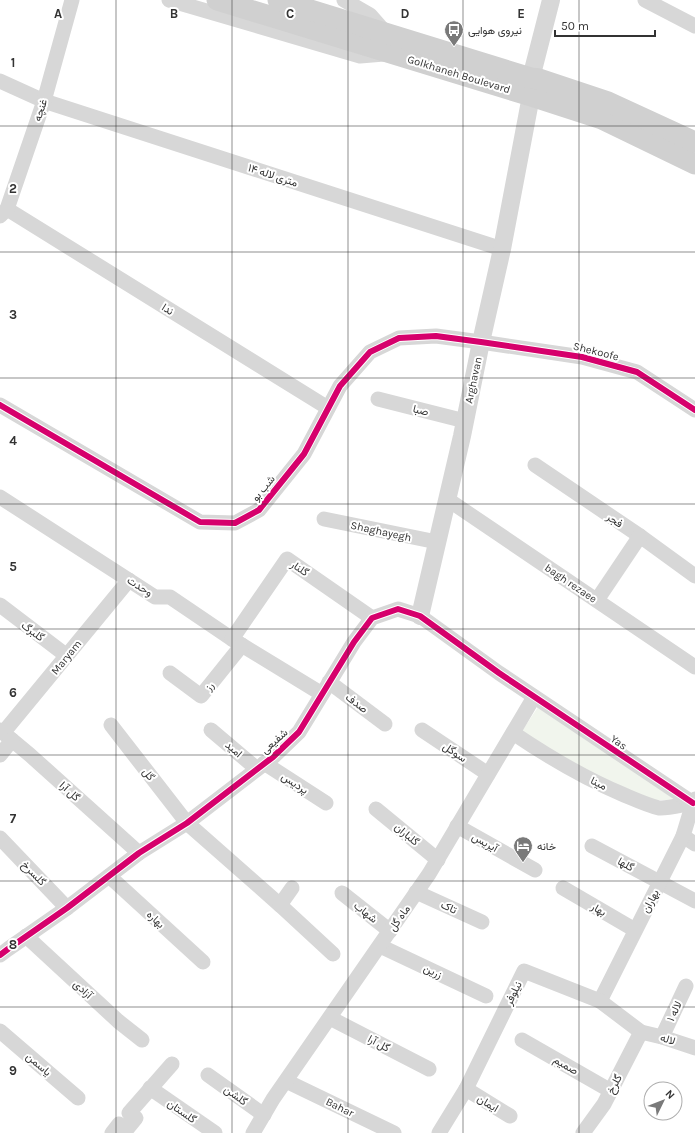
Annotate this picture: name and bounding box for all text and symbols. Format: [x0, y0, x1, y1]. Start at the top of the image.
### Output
text: A [54, 6, 62, 21]
text: B [170, 6, 178, 21]
text: C [286, 6, 294, 21]
text: D [401, 6, 410, 21]
text: E [517, 6, 525, 21]
scale bar [555, 12, 655, 38]
bus stop icon: نیروی هوایی [443, 19, 465, 47]
text: 50 m [561, 19, 589, 33]
place label: نیروی هوایی [468, 24, 522, 37]
street label: Golkhaneh Boulevard [406, 53, 512, 96]
text: 1 [11, 55, 15, 70]
street label: غنچه [31, 97, 51, 123]
street label: ۱۴ متری لاله [246, 161, 300, 190]
text: 2 [9, 181, 17, 196]
street label: ندا [159, 301, 176, 318]
text: 3 [9, 307, 17, 322]
street label: Shekoofe [572, 340, 620, 364]
street label: Arghavan [462, 356, 485, 405]
street label: صبا [412, 402, 430, 419]
text: 4 [9, 433, 17, 448]
street label: شب بو [249, 472, 278, 504]
street label: فجر [603, 510, 625, 530]
street label: Shaghayegh [349, 519, 413, 544]
street label: گلنار [287, 557, 311, 579]
text: 5 [9, 559, 17, 574]
street label: bagh rezaee [542, 561, 600, 606]
street label: وحدت [125, 574, 155, 599]
street label: گلبرگ [19, 619, 47, 644]
street label: Maryam [48, 637, 84, 677]
street label: رز [201, 679, 217, 694]
text: 6 [9, 685, 17, 700]
street label: صدف [343, 691, 370, 716]
street label: شفیعی [258, 726, 291, 757]
street label: Yas [608, 732, 630, 753]
street label: امید [223, 738, 245, 760]
street label: سوگل [440, 740, 469, 765]
street label: گل [140, 765, 158, 783]
street label: پردیس [278, 770, 311, 798]
street label: مینا [589, 774, 609, 793]
street label: گل آرا [57, 779, 83, 804]
text: 7 [10, 811, 17, 826]
street label: گلباران [392, 820, 422, 848]
street label: آیریس [470, 830, 501, 856]
hotel icon: خانه [512, 835, 534, 863]
place label: خانه [537, 840, 556, 853]
street label: گلها [615, 855, 636, 874]
street label: گلسرخ [18, 858, 49, 889]
street label: بهاران [639, 887, 662, 915]
street label: تاک [439, 898, 459, 917]
street label: شهاب [351, 899, 380, 926]
street label: بهار [588, 899, 609, 919]
street label: ماه گل [386, 903, 413, 934]
street label: بهاره [144, 908, 167, 931]
text: 8 [9, 937, 17, 952]
street label: زرین [421, 962, 444, 981]
street label: آزادی [70, 977, 96, 1002]
street label: نیلوفر [502, 979, 525, 1008]
street label: لاله ۱ [664, 999, 685, 1023]
street label: لاله [659, 1031, 677, 1048]
street label: گل آرا [366, 1032, 392, 1055]
street label: یاسمن [23, 1050, 54, 1079]
street label: صمیم [551, 1053, 580, 1079]
text: 9 [9, 1063, 17, 1078]
street label: گلرخ [604, 1072, 626, 1097]
north arrow [643, 1081, 683, 1121]
street label: گلشن [222, 1083, 250, 1108]
text: N [663, 1087, 677, 1102]
street label: ایمان [475, 1092, 501, 1115]
street label: Bahar [324, 1095, 356, 1120]
street label: گلستان [165, 1097, 199, 1126]

